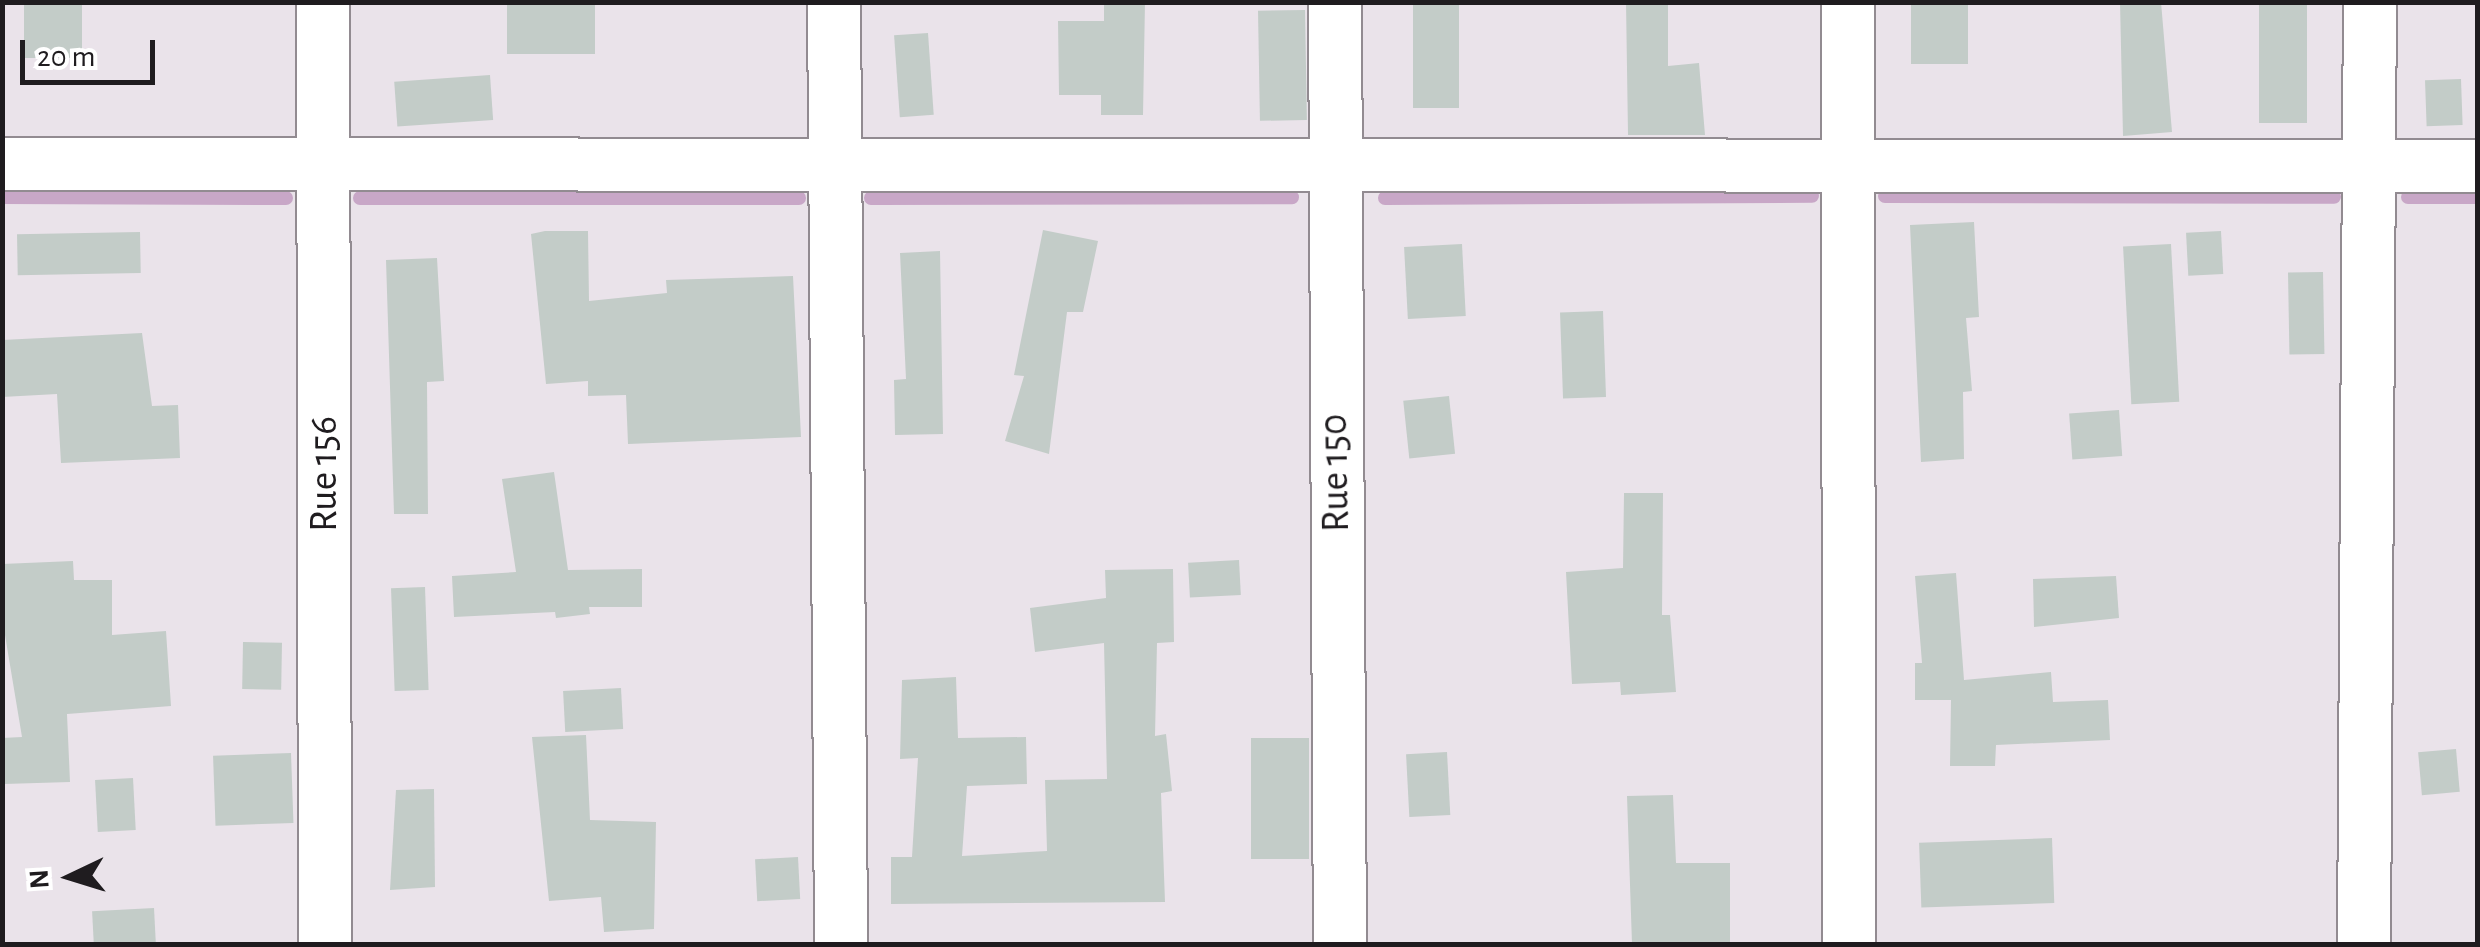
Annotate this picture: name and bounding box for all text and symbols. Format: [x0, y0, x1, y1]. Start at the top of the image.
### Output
scale bar [25, 20, 160, 82]
text: 20 m [37, 42, 95, 72]
street label: Rue 150 [1310, 413, 1360, 533]
street label: Rue 156 [300, 416, 348, 532]
north arrow [20, 827, 120, 927]
text: N [25, 868, 55, 890]

